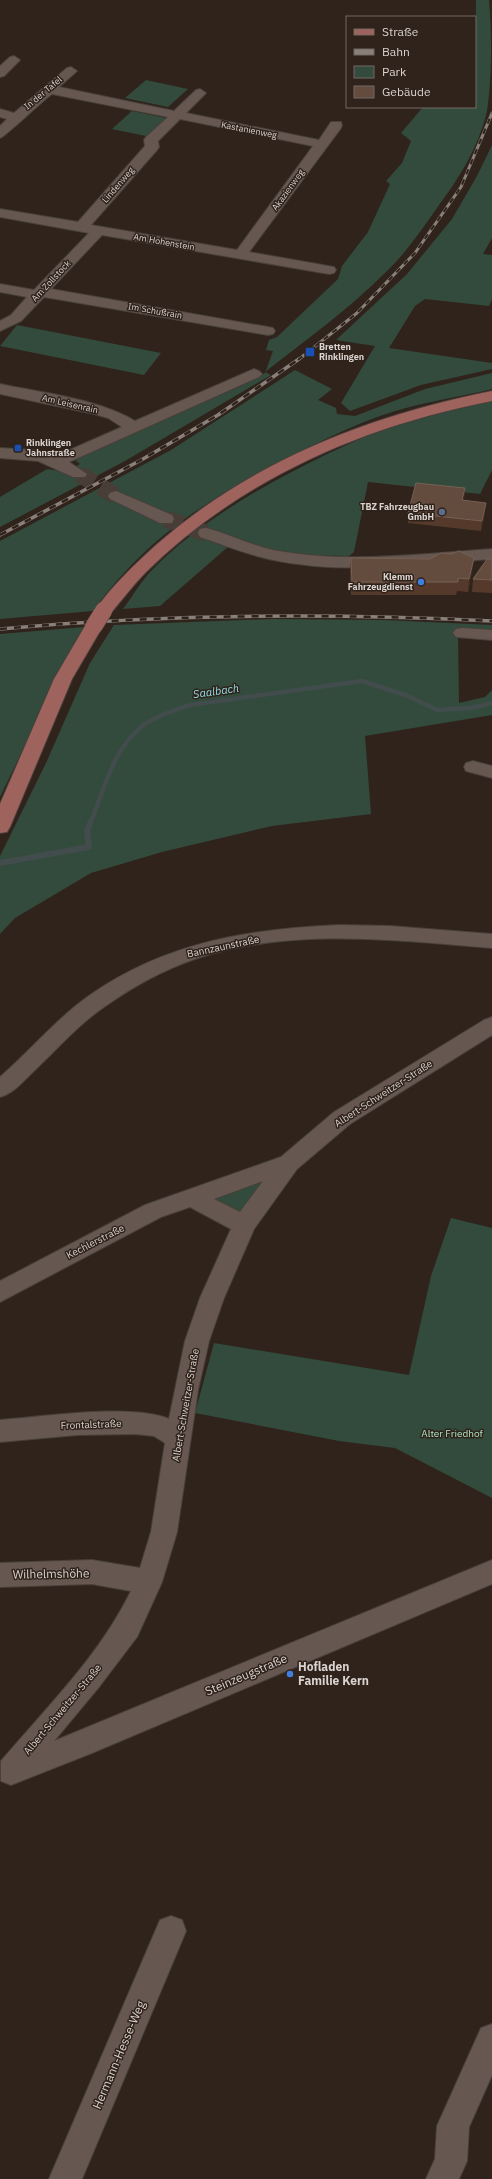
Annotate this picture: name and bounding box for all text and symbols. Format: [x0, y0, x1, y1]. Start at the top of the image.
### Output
legend [346, 16, 476, 108]
text: Straße [382, 24, 419, 39]
text: Bahn [382, 44, 410, 59]
text: Park [382, 64, 407, 79]
street label: In der Tafel [22, 73, 64, 112]
text: Gebäude [382, 84, 431, 99]
street label: Kastanienweg [220, 119, 278, 140]
street label: Lindenweg [99, 164, 136, 205]
street label: Akazienweg [269, 167, 306, 212]
street label: Am Hohenstein [133, 231, 196, 252]
street label: Am Zollstock [29, 257, 73, 304]
street label: Im Schußrain [127, 300, 183, 321]
place label: Bretten Rinklingen [319, 341, 364, 362]
marker: Bretten Rinklingen [304, 346, 316, 358]
street label: Am Leisenrain [41, 392, 99, 415]
place label: Rinklingen Jahnstraße [26, 437, 75, 458]
marker: Rinklingen Jahnstraße [13, 443, 23, 453]
place label: TBZ Fahrzeugbau GmbH [360, 501, 434, 522]
marker: TBZ Fahrzeugbau GmbH [437, 507, 447, 517]
place label: Klemm Fahrzeugdienst [348, 571, 414, 592]
marker: Klemm Fahrzeugdienst [416, 577, 426, 587]
water label: Saalbach [192, 681, 240, 701]
street label: Bannzaunstraße [186, 932, 261, 961]
street label: Albert-Schweitzer-Straße [332, 1057, 435, 1130]
street label: Kechlerstraße [64, 1221, 127, 1262]
street label: Albert-Schweitzer-Straße [169, 1347, 202, 1463]
street label: Frontalstraße [60, 1417, 122, 1432]
park label: Alter Friedhof [421, 1427, 483, 1440]
street label: Wilhelmshöhe [12, 1565, 90, 1582]
street label: Steinzeugstraße [202, 1650, 289, 1699]
place label: Hofladen Familie Kern [298, 1659, 369, 1688]
street label: Albert-Schweitzer-Straße [21, 1661, 104, 1757]
marker: Hofladen Familie Kern [285, 1669, 295, 1679]
street label: Hermann-Hesse-Weg [89, 1998, 148, 2111]

